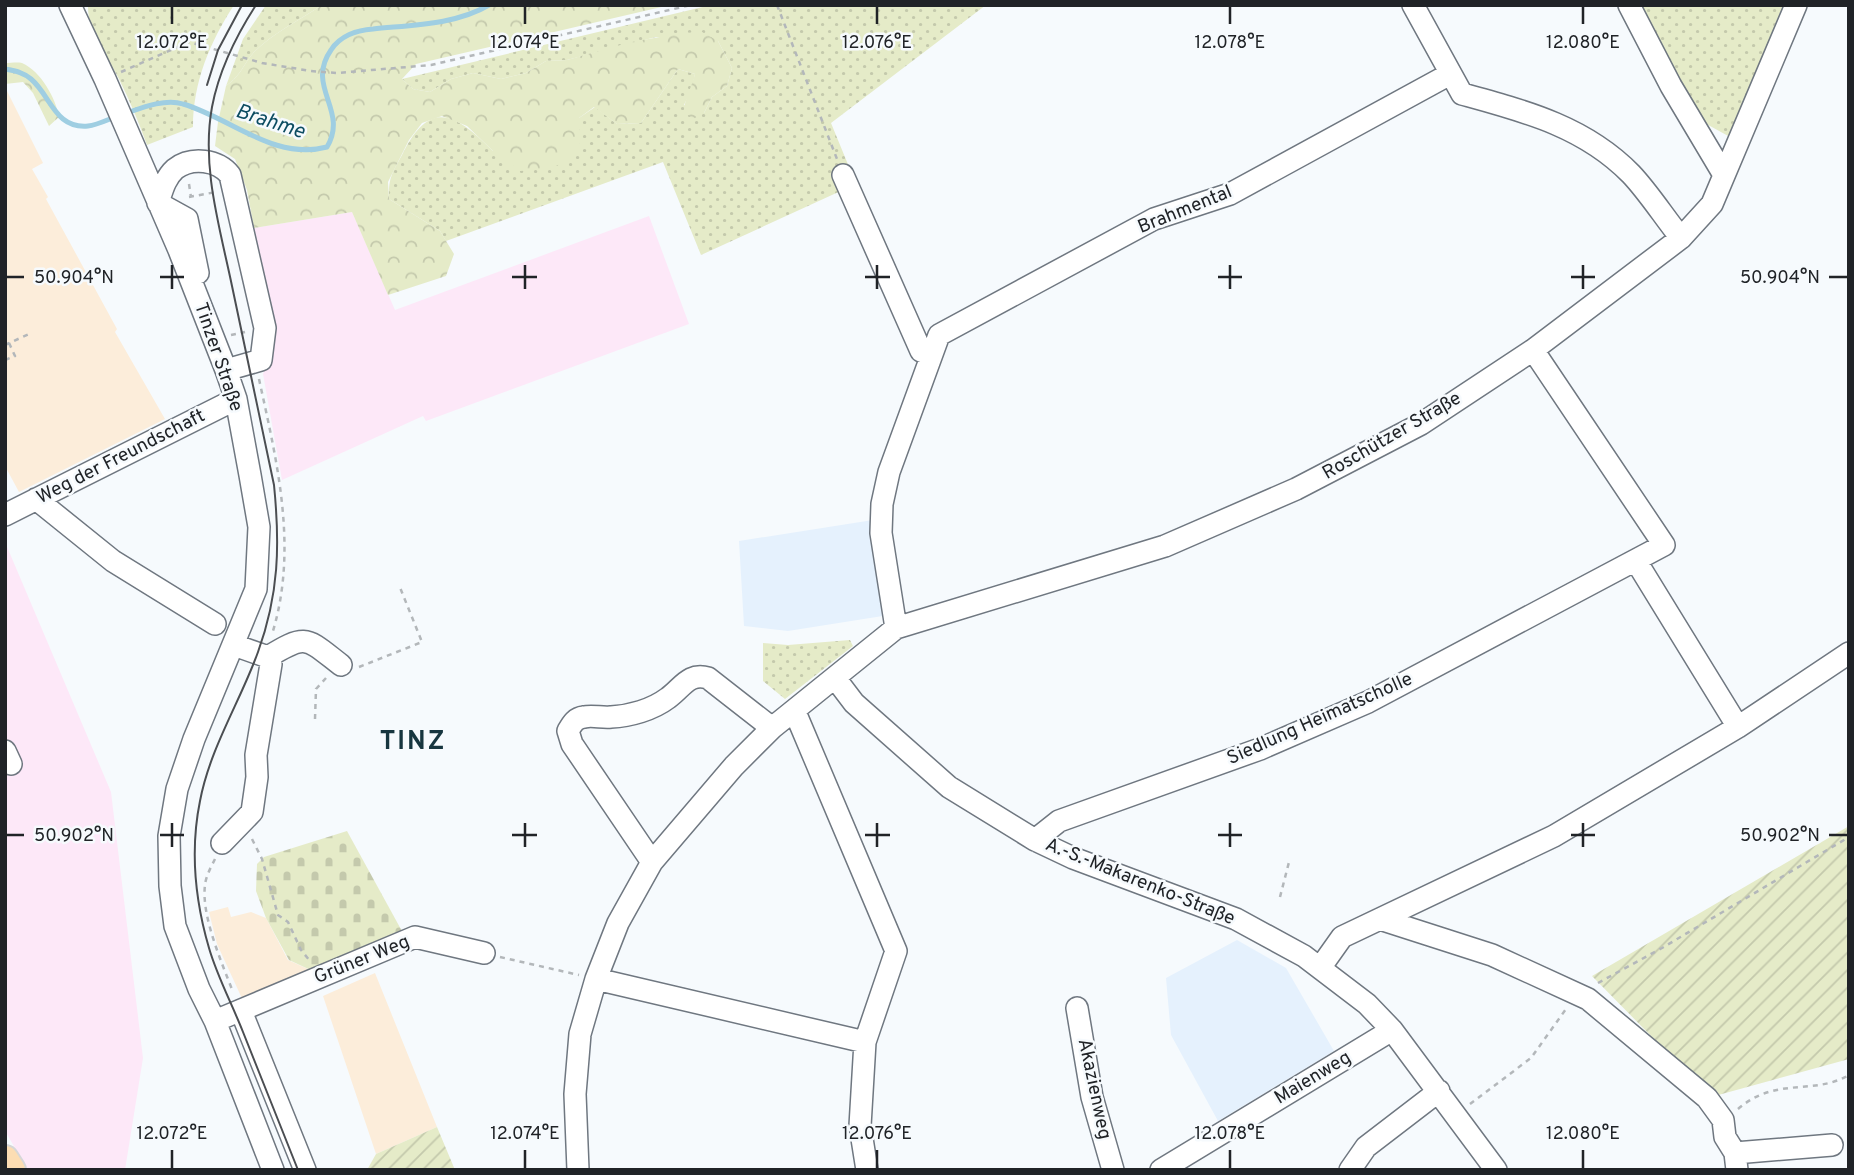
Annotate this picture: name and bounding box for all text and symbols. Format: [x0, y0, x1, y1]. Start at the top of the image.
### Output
text: 12.072°E [136, 32, 208, 55]
text: 12.074°E [490, 32, 560, 55]
text: 12.076°E [842, 32, 912, 55]
text: 12.078°E [1195, 32, 1265, 55]
text: 12.080°E [1546, 32, 1620, 55]
water label: Brahme [232, 98, 309, 146]
street label: Brahmental [1134, 180, 1236, 240]
text: 50.904°N [34, 267, 114, 290]
text: 50.904°N [1740, 267, 1820, 290]
street label: Tinzer Straße [188, 299, 248, 415]
street label: Roschützer Straße [1318, 387, 1466, 485]
street label: Weg der Freundschaft [33, 404, 209, 510]
street label: Siedlung Heimatscholle [1223, 667, 1417, 771]
district label: TINZ [380, 726, 446, 759]
text: 50.902°N [34, 825, 114, 848]
text: 50.902°N [1740, 825, 1820, 848]
street label: A.-S.-Makarenko-Straße [1042, 833, 1238, 931]
street label: Grüner Weg [311, 930, 413, 990]
street label: Akazienweg [1072, 1036, 1116, 1142]
street label: Maienweg [1270, 1046, 1356, 1110]
text: 12.072°E [136, 1123, 208, 1146]
text: 12.074°E [490, 1123, 560, 1146]
text: 12.076°E [842, 1123, 912, 1146]
text: 12.078°E [1195, 1123, 1265, 1146]
text: 12.080°E [1546, 1123, 1620, 1146]

